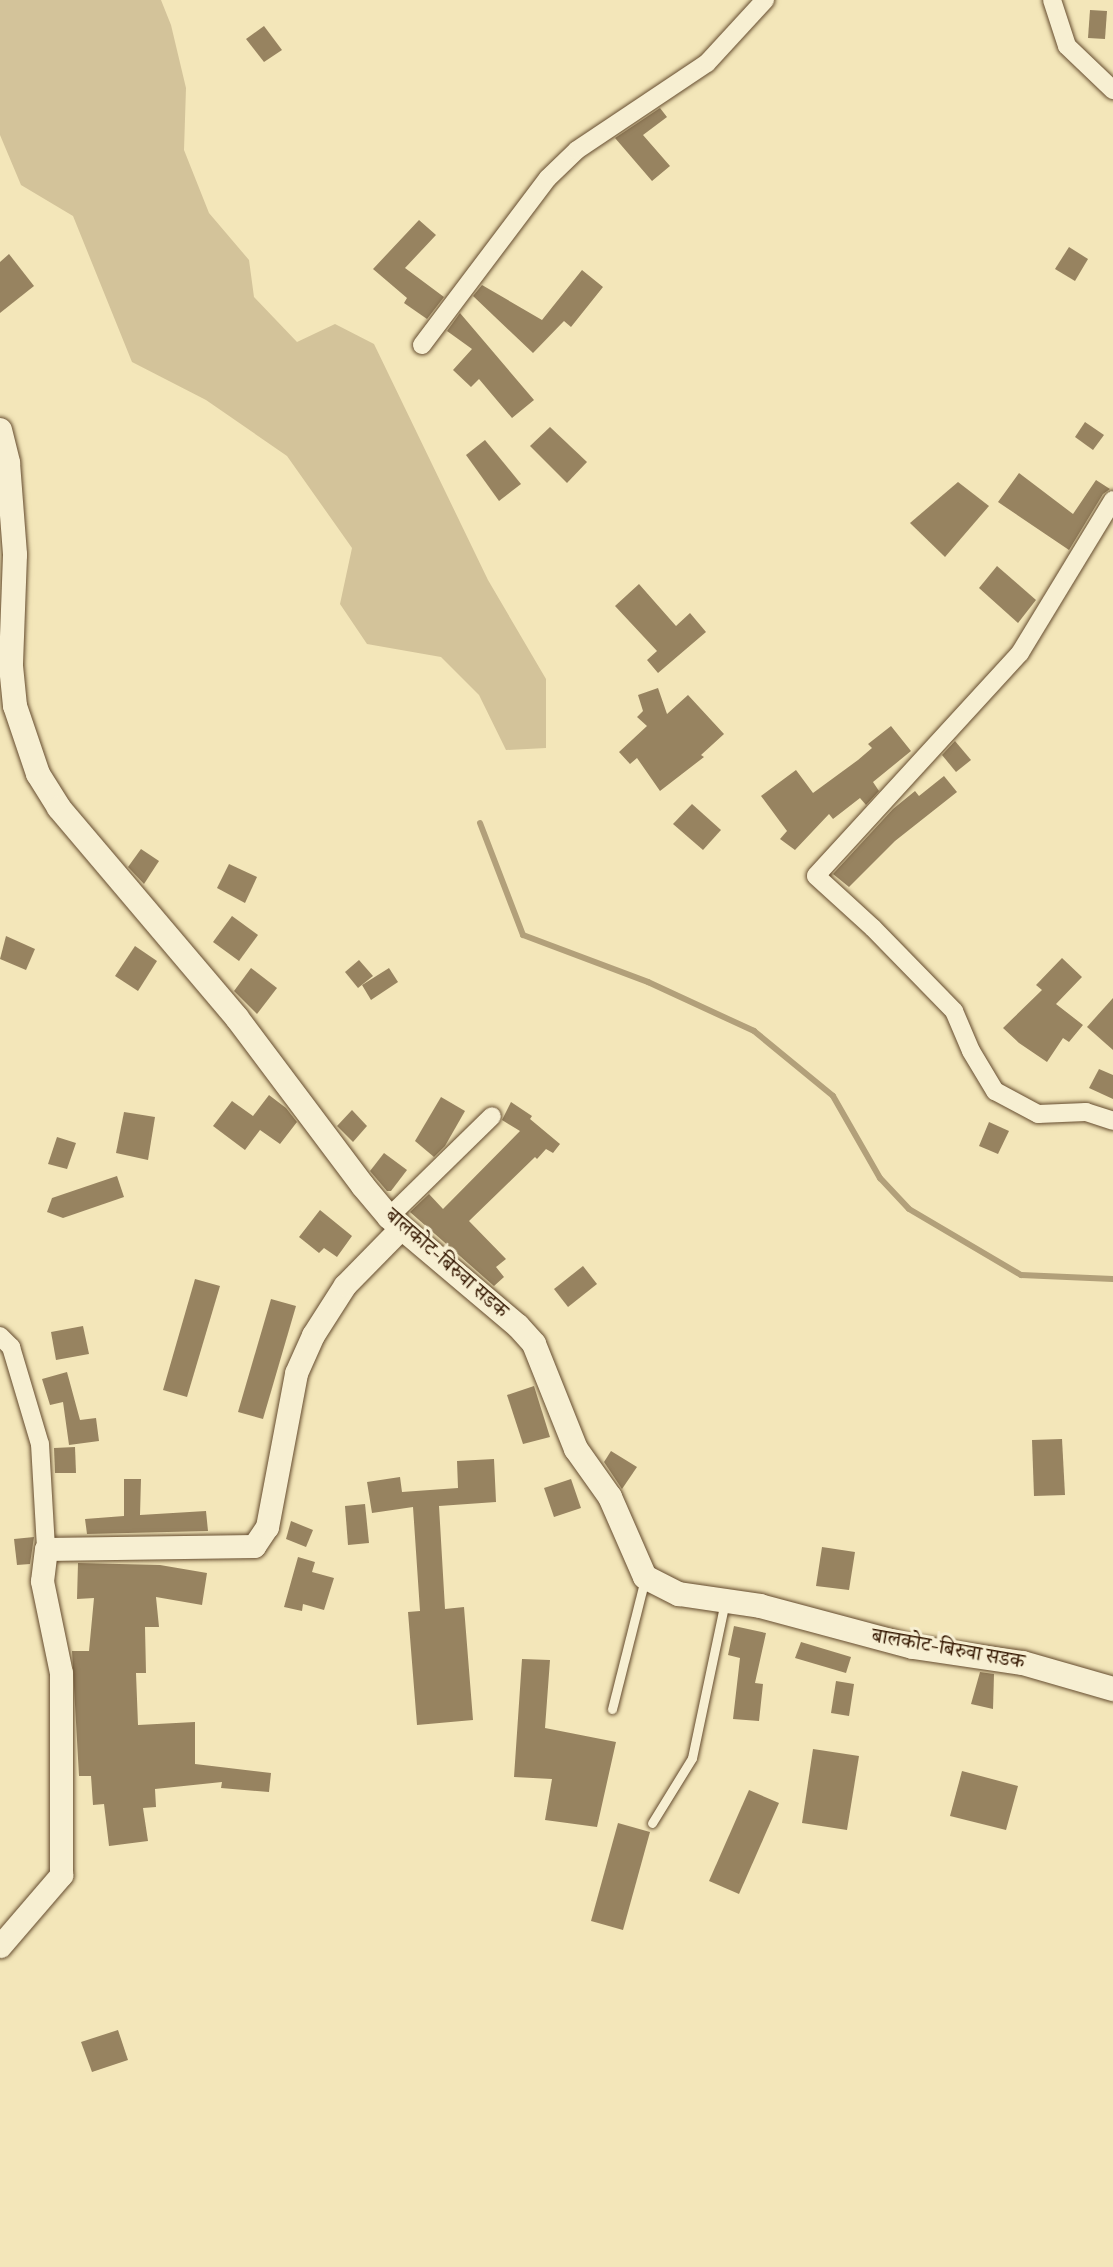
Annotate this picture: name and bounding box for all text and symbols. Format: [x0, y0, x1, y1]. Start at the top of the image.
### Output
street label: बालकोट-बिरुवा सडक [379, 1204, 513, 1324]
street label: बालकोट-बिरुवा सडक [870, 1624, 1026, 1676]

